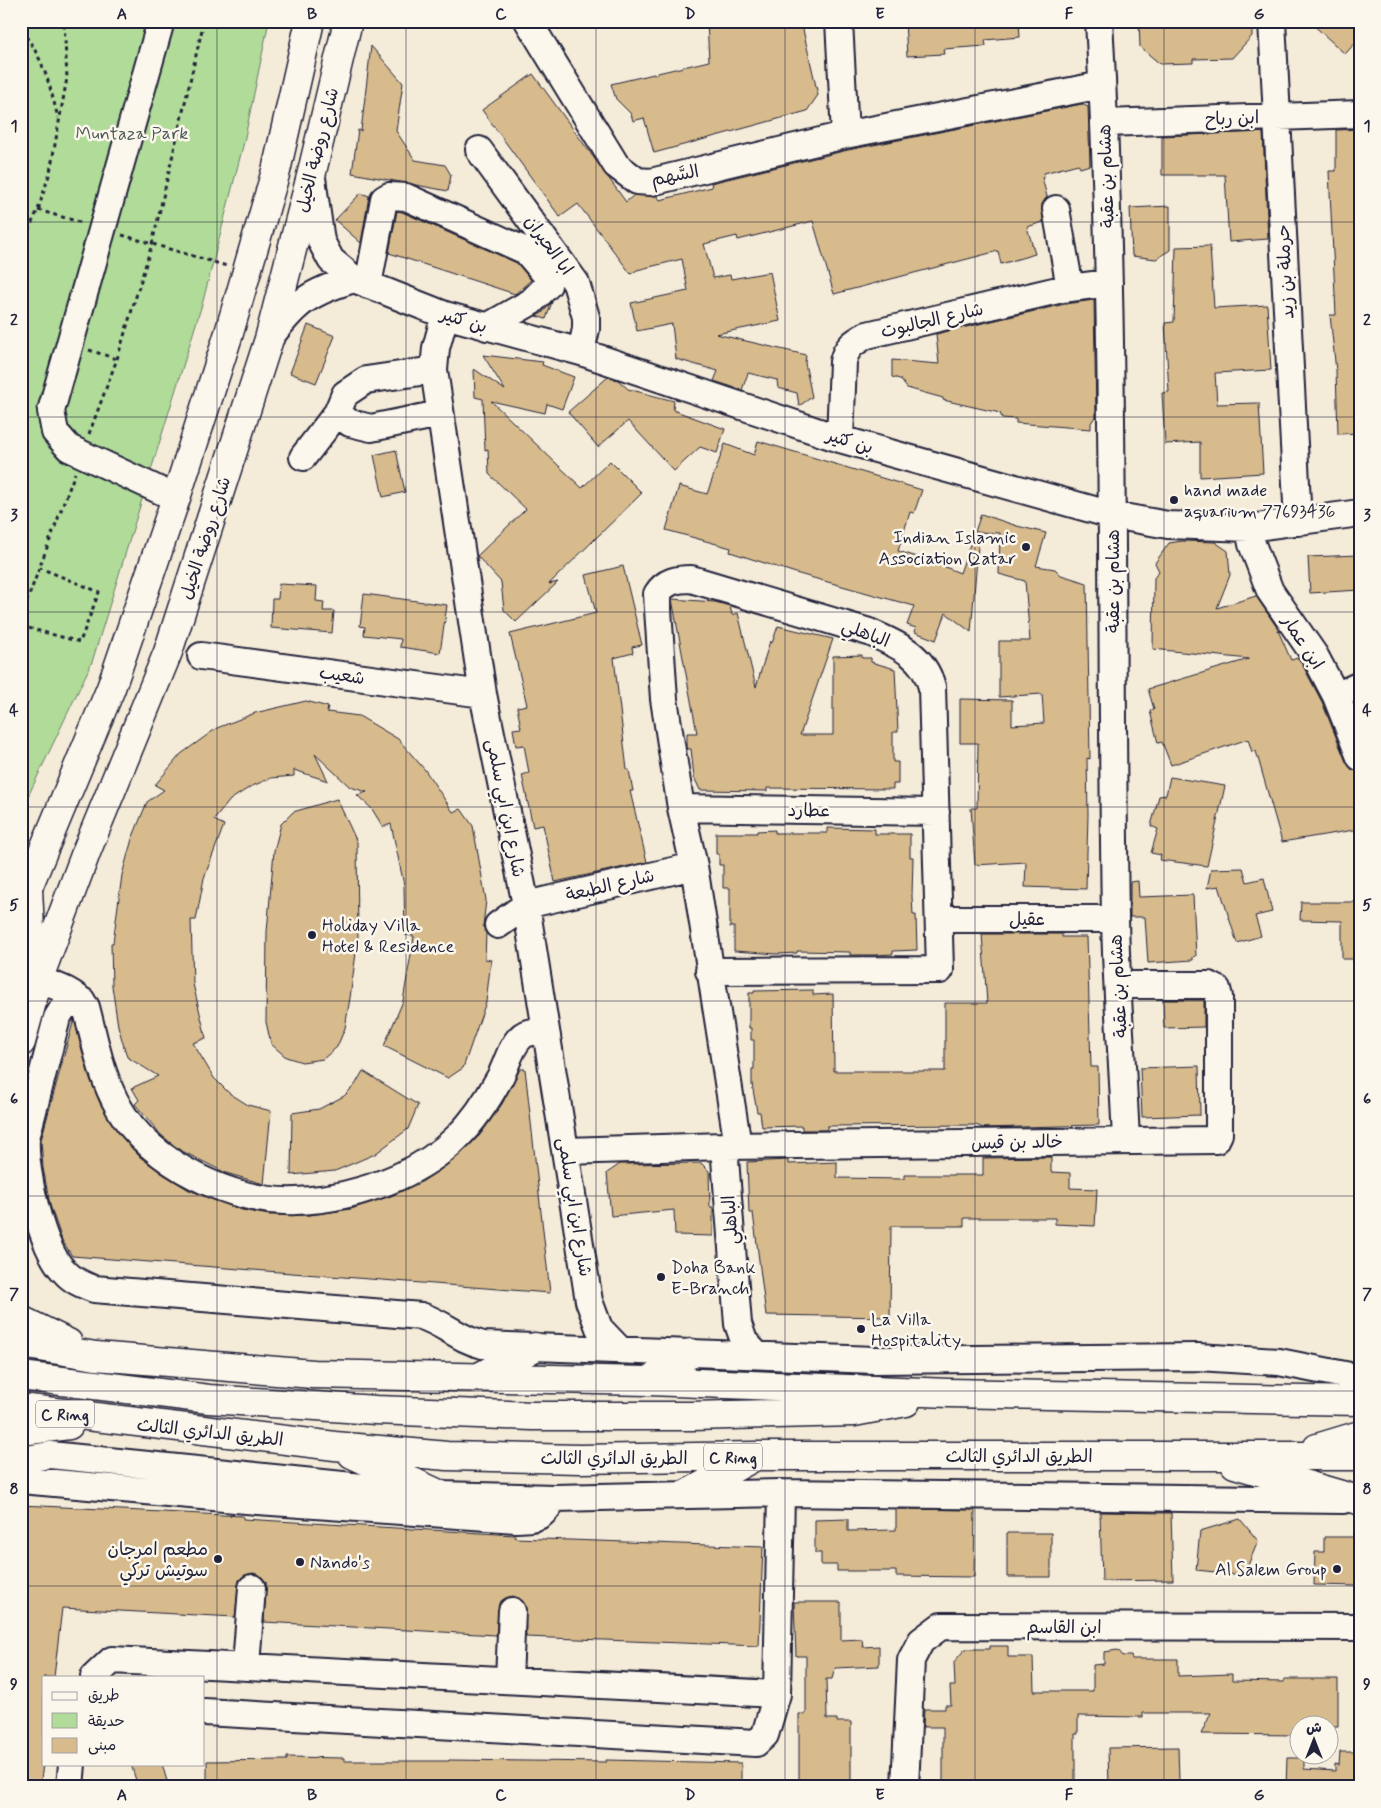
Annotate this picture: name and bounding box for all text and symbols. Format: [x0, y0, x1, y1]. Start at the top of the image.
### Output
text: A [117, 4, 127, 25]
text: B [307, 4, 317, 25]
text: C [495, 4, 507, 25]
text: D [684, 4, 696, 25]
text: E [875, 4, 885, 25]
text: F [1065, 4, 1074, 25]
text: G [1254, 4, 1265, 25]
street label: شارع روضة الخيل [291, 85, 345, 215]
street label: ابن رباح [1204, 106, 1260, 132]
text: 1 [10, 116, 18, 137]
text: 1 [1363, 116, 1371, 137]
park label: Muntaza Park [76, 122, 188, 146]
street label: هشام بن عقبة [1093, 124, 1122, 228]
street label: السَّهم [649, 160, 701, 193]
street label: ابا الحيران [518, 211, 578, 281]
street label: حرملة بن زيد [1272, 224, 1300, 320]
street label: شارع الجالبوت [879, 298, 986, 344]
street label: بن كثير [435, 302, 490, 339]
text: 2 [10, 310, 18, 331]
text: 2 [1363, 310, 1371, 331]
street label: بن كثير [821, 423, 876, 460]
street label: شارع روضة الخيل [175, 474, 237, 603]
place label: hand made aquarium 77693436 [1184, 479, 1336, 524]
marker: hand made aquarium 77693436 [1168, 494, 1180, 506]
text: 3 [10, 505, 18, 526]
text: 3 [1363, 505, 1371, 526]
place label: Indian Islamic Association Qatar [878, 526, 1016, 571]
street label: هشام بن عقبة [1102, 529, 1127, 633]
marker: Indian Islamic Association Qatar [1020, 541, 1032, 553]
street label: ابن عمار [1275, 610, 1329, 675]
street label: الباهلي [837, 614, 893, 657]
street label: شعيب [317, 661, 366, 691]
text: 4 [9, 700, 19, 721]
text: 4 [1362, 700, 1372, 721]
street label: شارع ابن ابي سلمى [477, 737, 530, 880]
street label: عطارد [787, 799, 830, 823]
street label: شارع الطبعة [563, 864, 657, 908]
text: 5 [9, 895, 19, 916]
text: 5 [1362, 895, 1372, 916]
street label: عقيل [1009, 908, 1045, 932]
place label: Holiday Villa Hotel & Residence [322, 914, 454, 959]
marker: Holiday Villa Hotel & Residence [306, 929, 318, 941]
street label: هشام بن عقبة [1104, 933, 1135, 1038]
text: 6 [10, 1089, 18, 1110]
text: 6 [1363, 1089, 1371, 1110]
street label: خالد بن قيس [971, 1130, 1063, 1156]
street label: شارع ابن ابي سلمى [548, 1136, 597, 1279]
street label: الباهلي [717, 1194, 748, 1245]
place label: Doha Bank E-Branch [671, 1256, 756, 1301]
marker: Doha Bank E-Branch [655, 1271, 667, 1283]
text: 7 [9, 1284, 19, 1305]
text: 7 [1362, 1284, 1372, 1305]
place label: La Villa Hospitality [871, 1308, 961, 1353]
marker: La Villa Hospitality [855, 1323, 867, 1335]
road number: C Ring [36, 1400, 94, 1428]
street label: الطريق الدائري الثالث [135, 1413, 284, 1453]
road number: C Ring [704, 1444, 762, 1470]
street label: الطريق الدائري الثالث [945, 1445, 1093, 1469]
street label: الطريق الدائري الثالث [540, 1447, 688, 1471]
text: 8 [9, 1479, 19, 1500]
text: 8 [1362, 1479, 1372, 1500]
place label: مطعم امرجان سوتيش تركي [107, 1538, 208, 1586]
place label: Nando's [310, 1551, 370, 1575]
marker: مطعم امرجان سوتيش تركي [212, 1553, 224, 1565]
marker: Nando's [294, 1556, 306, 1568]
place label: Al Salem Group [1215, 1558, 1327, 1582]
marker: Al Salem Group [1331, 1563, 1343, 1575]
street label: ابن القاسم [1026, 1616, 1102, 1641]
text: 9 [10, 1674, 18, 1695]
text: 9 [1363, 1674, 1371, 1695]
legend [42, 1676, 205, 1766]
text: طريق [88, 1686, 120, 1706]
text: حديقة [88, 1712, 125, 1732]
north arrow [1288, 1716, 1338, 1766]
text: ش [1306, 1719, 1322, 1737]
text: مبنى [88, 1736, 116, 1756]
text: A [117, 1785, 127, 1806]
text: B [307, 1785, 317, 1806]
text: C [495, 1785, 507, 1806]
text: D [684, 1785, 696, 1806]
text: E [875, 1785, 885, 1806]
text: F [1065, 1785, 1074, 1806]
text: G [1254, 1785, 1265, 1806]

